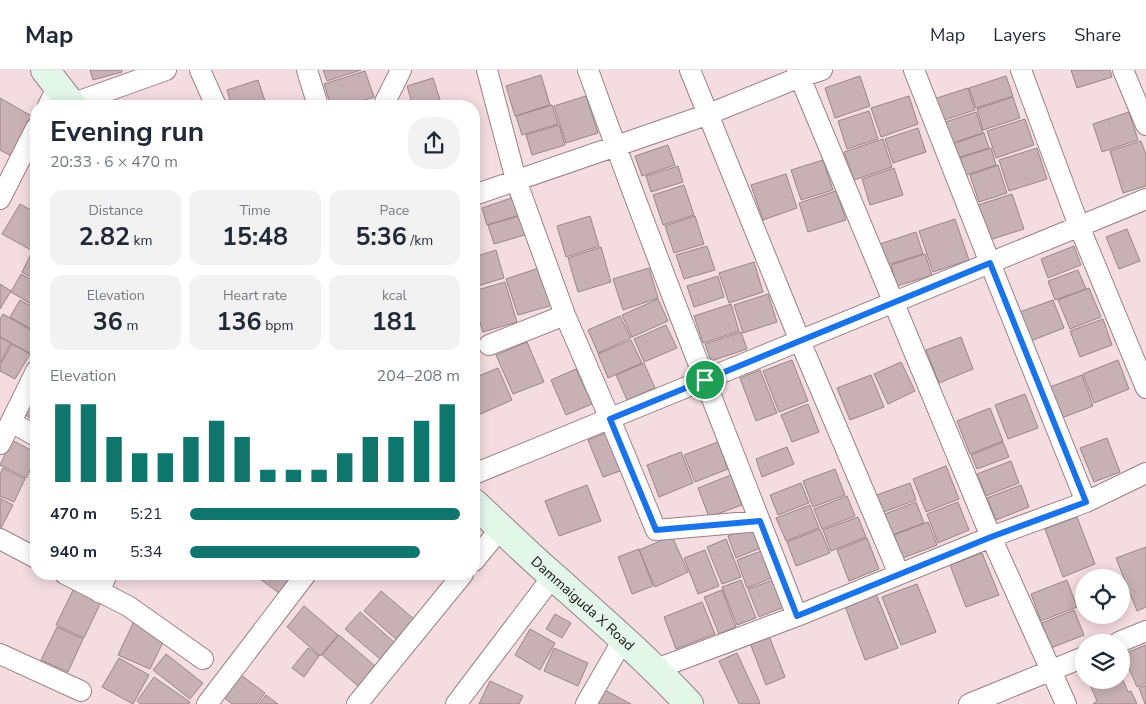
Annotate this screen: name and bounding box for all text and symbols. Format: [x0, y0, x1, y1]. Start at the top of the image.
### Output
text: Map [25, 19, 73, 51]
text: Map [930, 23, 965, 47]
text: Layers [993, 23, 1046, 47]
text: Share [1074, 23, 1121, 47]
text: Evening run [50, 113, 204, 151]
button: share [408, 117, 460, 169]
text: 20:33 · 6 × 470 m [50, 151, 178, 173]
text: Distance [88, 201, 143, 220]
text: Time [239, 201, 271, 220]
text: Pace [379, 201, 409, 220]
text: 2.82 [79, 220, 130, 254]
text: 15:48 [222, 220, 288, 254]
text: 5:36 [355, 220, 407, 254]
text: km [130, 231, 153, 250]
text: /km [407, 231, 433, 250]
text: Elevation [87, 286, 145, 305]
text: Heart rate [223, 286, 287, 305]
text: kcal [382, 286, 407, 305]
text: 36 [93, 305, 123, 339]
text: 136 [217, 305, 262, 339]
text: 181 [372, 305, 417, 339]
text: m [123, 316, 138, 335]
text: bpm [262, 316, 293, 335]
pin [684, 359, 726, 401]
text: Elevation [50, 365, 116, 387]
text: 204–208 m [377, 365, 460, 387]
icon: arrive [691, 366, 719, 394]
text: 470 m [50, 503, 97, 525]
text: 5:21 [130, 503, 162, 525]
text: 940 m [50, 541, 97, 563]
text: 5:34 [130, 541, 162, 563]
street label: Dammaiguda X Road [527, 552, 638, 655]
map controls [1075, 569, 1130, 689]
button: locate [1075, 569, 1130, 624]
button: layers [1075, 634, 1130, 689]

